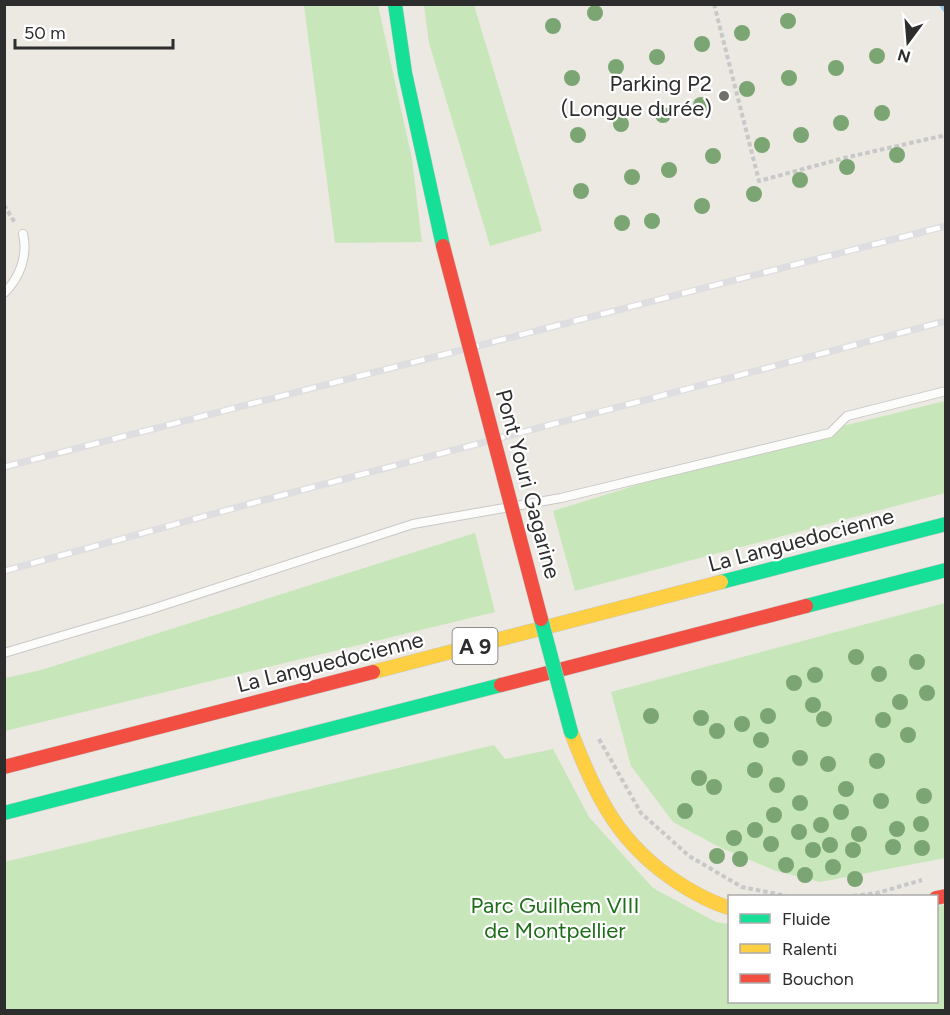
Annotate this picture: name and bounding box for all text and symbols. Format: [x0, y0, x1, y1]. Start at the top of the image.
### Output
scale bar [15, 12, 172, 50]
north arrow [878, 12, 938, 72]
text: 50 m [24, 22, 66, 44]
text: N [895, 45, 913, 67]
place label: Parking P2 (Longue durée) [561, 70, 712, 122]
marker: Parking P2 (Longue durée) [717, 89, 731, 103]
street label: Pont Youri Gagarine [490, 386, 566, 582]
street label: La Languedocienne [705, 502, 897, 578]
street label: La Languedocienne [234, 626, 426, 698]
road number: A 9 [452, 628, 498, 664]
park label: Parc Guilhem VIII de Montpellier [470, 892, 640, 944]
legend [728, 895, 938, 1003]
text: Fluide [782, 908, 831, 930]
text: Ralenti [782, 938, 837, 960]
text: Bouchon [782, 968, 854, 990]

